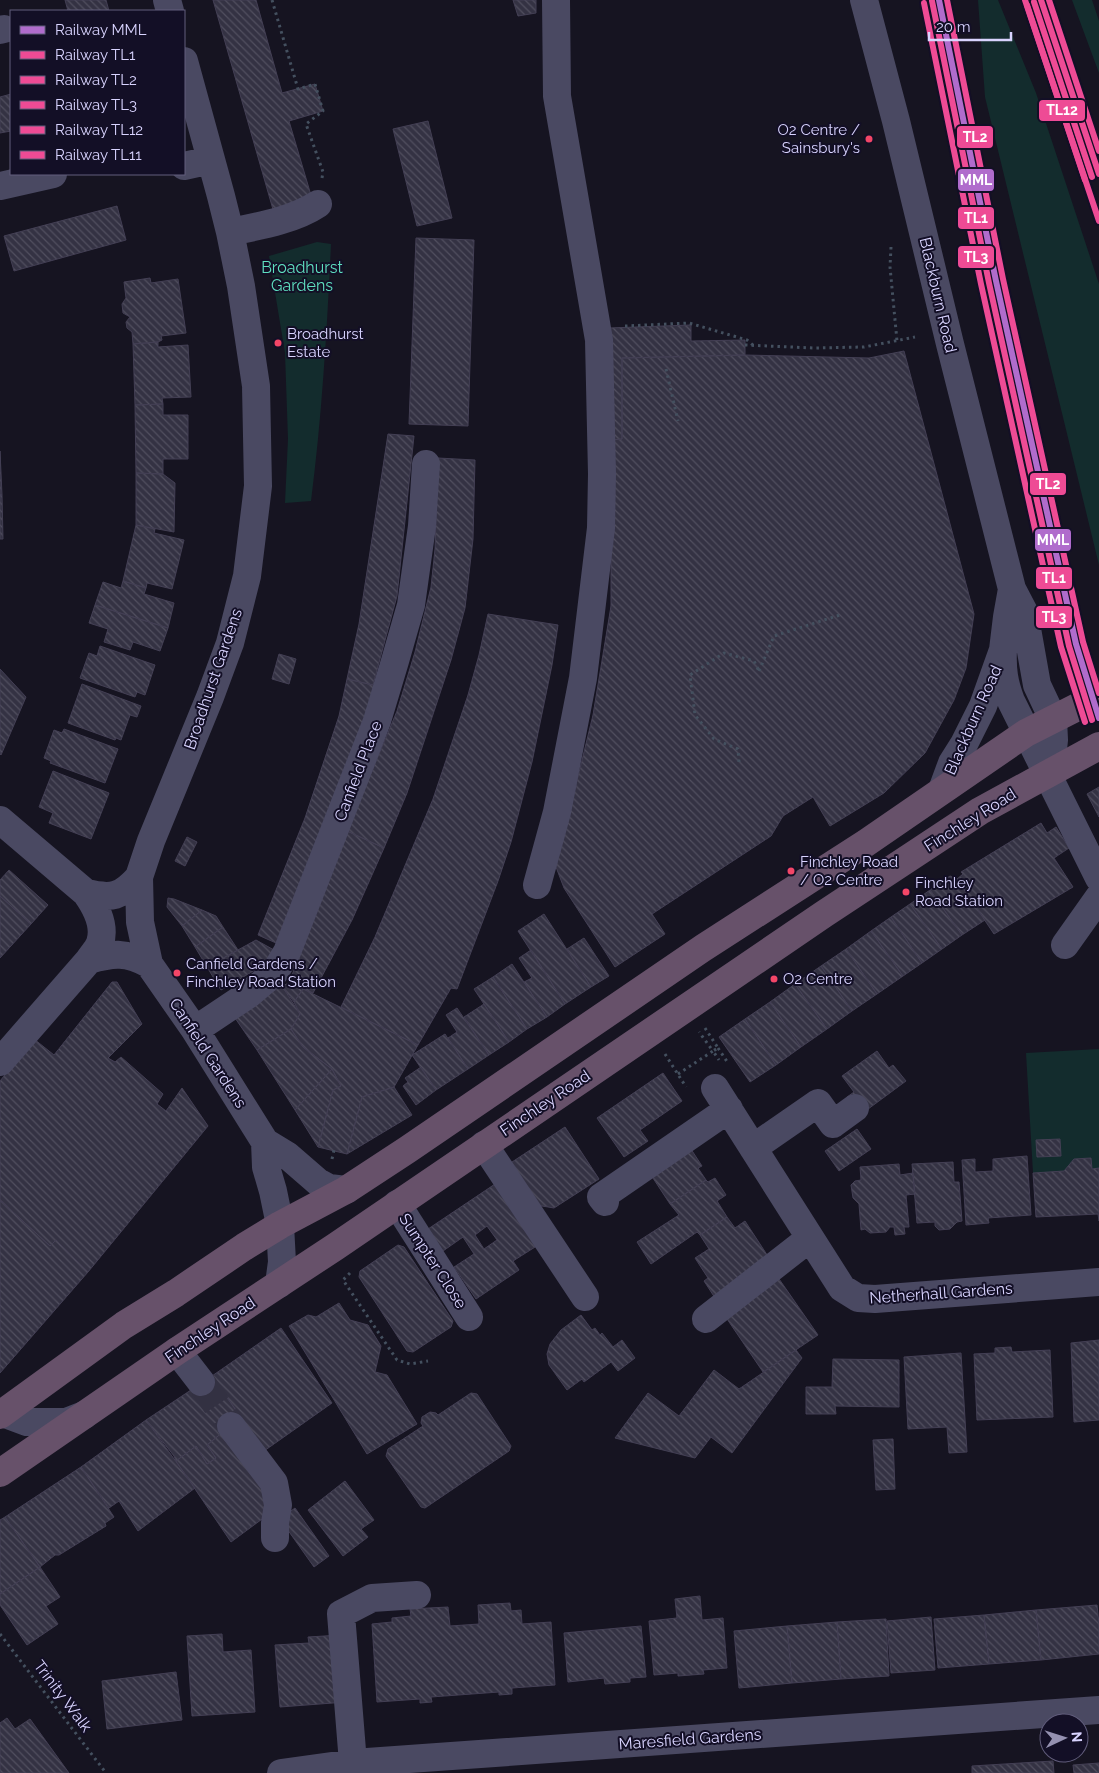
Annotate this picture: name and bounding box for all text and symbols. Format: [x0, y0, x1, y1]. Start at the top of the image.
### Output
legend [10, 10, 185, 175]
scale bar [929, 10, 1012, 42]
text: 20 m [936, 18, 971, 36]
text: Railway MML [55, 21, 147, 39]
text: Railway TL1 [55, 46, 136, 64]
text: Railway TL2 [55, 71, 137, 89]
text: Railway TL3 [55, 96, 137, 114]
line badge: TL12 [1038, 99, 1086, 122]
text: TL12 [1046, 102, 1078, 118]
text: Railway TL12 [55, 121, 143, 139]
place label: O2 Centre / Sainsbury's [778, 121, 860, 157]
line badge: TL2 [956, 125, 994, 149]
text: TL2 [963, 129, 987, 145]
marker: O2 Centre / Sainsbury's [864, 134, 874, 144]
text: Railway TL11 [55, 146, 142, 164]
line badge: MML [957, 168, 995, 192]
text: MML [960, 172, 993, 188]
line badge: TL1 [957, 206, 995, 230]
text: TL1 [964, 210, 988, 226]
street label: Blackburn Road [915, 235, 961, 355]
line badge: TL3 [957, 245, 995, 269]
text: TL3 [964, 249, 989, 265]
park label: Broadhurst Gardens [261, 258, 344, 295]
place label: Broadhurst Estate [287, 325, 364, 361]
marker: Broadhurst Estate [273, 338, 283, 348]
line badge: TL2 [1029, 472, 1067, 496]
text: TL2 [1036, 476, 1060, 492]
line badge: MML [1034, 528, 1072, 552]
text: MML [1037, 532, 1070, 548]
line badge: TL1 [1035, 566, 1073, 590]
text: TL1 [1042, 570, 1066, 586]
line badge: TL3 [1035, 605, 1073, 629]
street label: Broadhurst Gardens [180, 606, 246, 752]
text: TL3 [1042, 609, 1067, 625]
street label: Blackburn Road [940, 662, 1006, 778]
street label: Canfield Place [330, 718, 386, 824]
street label: Finchley Road [921, 784, 1019, 856]
place label: Finchley Road / O2 Centre [800, 853, 898, 889]
marker: Finchley Road / O2 Centre [786, 866, 796, 876]
place label: Finchley Road Station [915, 874, 1003, 910]
marker: Finchley Road Station [901, 887, 911, 897]
place label: Canfield Gardens / Finchley Road Station [186, 955, 336, 991]
marker: Canfield Gardens / Finchley Road Station [172, 968, 182, 978]
place label: O2 Centre [783, 970, 853, 988]
marker: O2 Centre [769, 974, 779, 984]
street label: Canfield Gardens [166, 995, 251, 1112]
street label: Finchley Road [496, 1066, 594, 1140]
street label: Sumpter Close [395, 1210, 471, 1312]
street label: Netherhall Gardens [869, 1278, 1014, 1307]
street label: Finchley Road [161, 1293, 259, 1367]
street label: Trinity Walk [30, 1656, 96, 1736]
north arrow [1039, 1713, 1089, 1763]
street label: Maresfield Gardens [618, 1725, 762, 1753]
text: N [1069, 1731, 1085, 1743]

